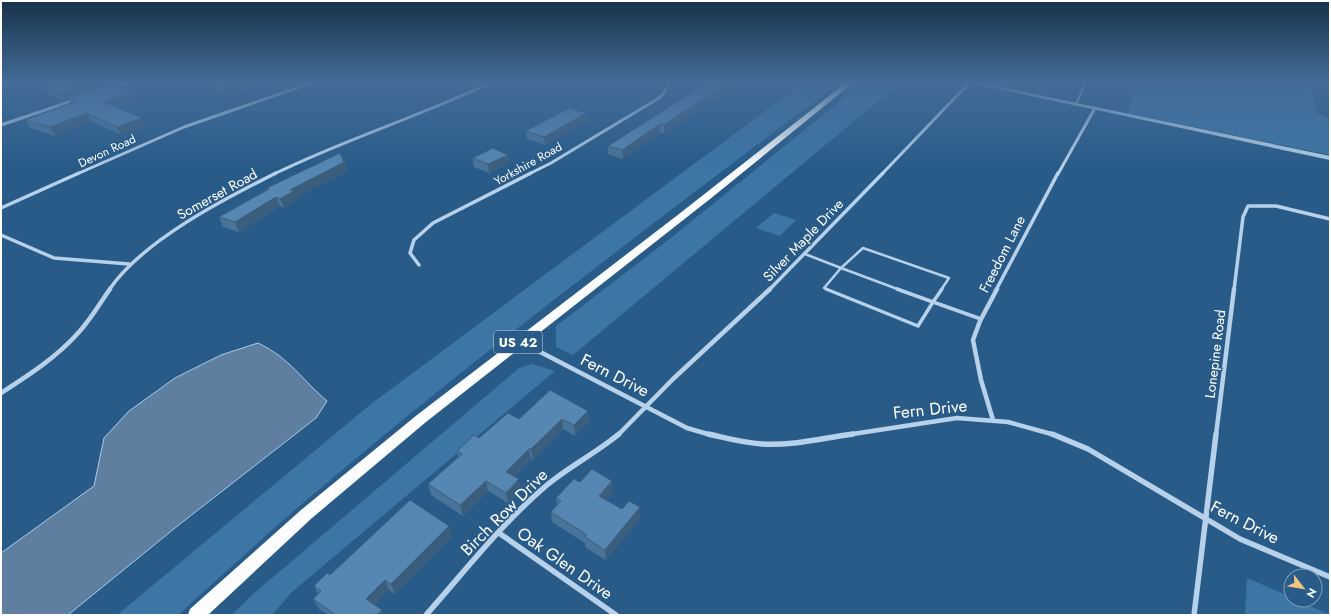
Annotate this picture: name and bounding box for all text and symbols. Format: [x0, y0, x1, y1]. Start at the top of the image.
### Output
street label: Devon Road [75, 130, 139, 172]
street label: Yorkshire Road [491, 138, 565, 190]
street label: Somerset Road [173, 164, 261, 224]
street label: Silver Maple Drive [758, 194, 848, 286]
street label: Freedom Lane [974, 212, 1030, 296]
street label: Lonepine Road [1200, 309, 1230, 399]
road number: US 42 [494, 331, 542, 353]
street label: Fern Drive [576, 347, 654, 403]
street label: Fern Drive [892, 393, 968, 425]
street label: Birch Row Drive [455, 463, 553, 561]
street label: Fern Drive [1206, 494, 1284, 550]
street label: Oak Glen Drive [512, 521, 618, 605]
north arrow [1283, 568, 1323, 608]
text: N [1302, 585, 1321, 601]

